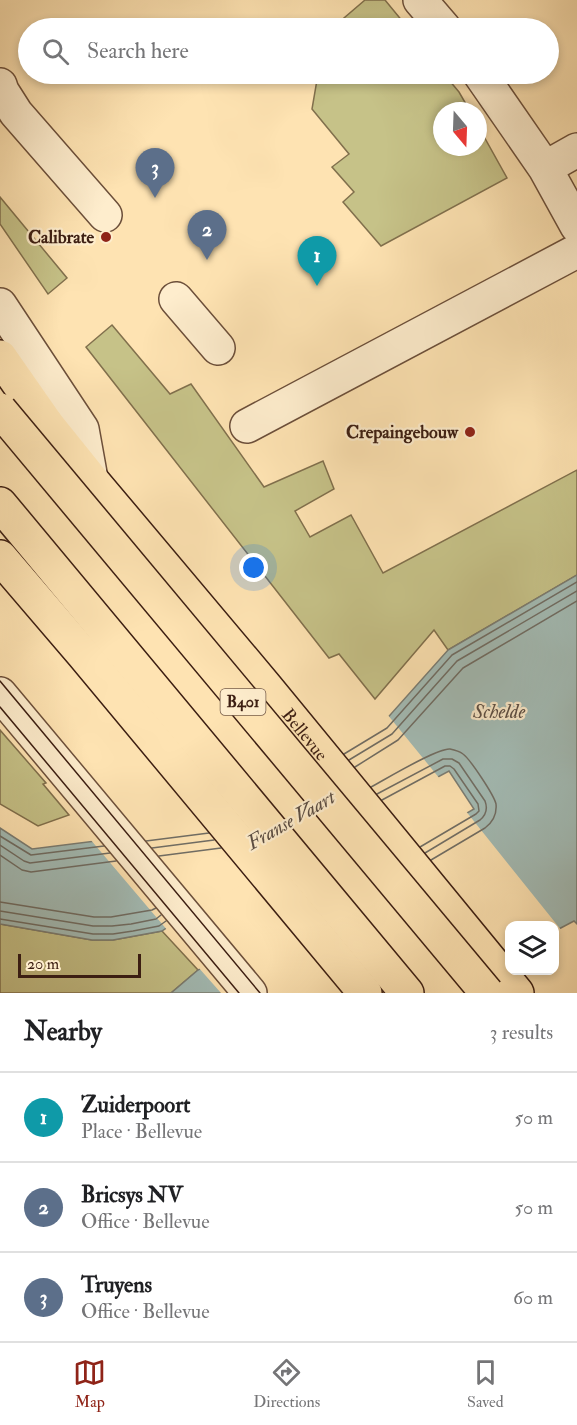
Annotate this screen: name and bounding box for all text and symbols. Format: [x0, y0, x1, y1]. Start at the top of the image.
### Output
search box [18, 18, 559, 84]
icon: search [39, 35, 72, 68]
text: Search here [87, 37, 189, 65]
north arrow [433, 102, 487, 156]
pin: 3 [136, 148, 174, 198]
pin: 2 [188, 210, 226, 260]
place label: Calibrate [28, 226, 94, 249]
marker: Calibrate [99, 230, 113, 244]
pin: 1 [298, 236, 336, 286]
place label: Crepaingebouw [346, 421, 459, 444]
marker: Crepaingebouw [463, 425, 477, 439]
your location [239, 553, 268, 582]
road number: B401 [220, 689, 266, 715]
water label: Schelde [472, 699, 525, 724]
street label: Bellevue [277, 704, 333, 766]
water label: Franse Vaart [241, 784, 341, 856]
map controls [505, 921, 559, 975]
button: layers [505, 921, 559, 975]
scale bar [18, 951, 141, 978]
text: 20 m [27, 954, 59, 974]
text: Nearby [24, 1016, 102, 1048]
text: 3 results [490, 1020, 553, 1045]
text: Zuiderpoort [81, 1091, 190, 1119]
text: 1 [40, 1105, 47, 1130]
text: 50 m [514, 1105, 553, 1130]
text: Place · Bellevue [81, 1119, 202, 1144]
text: Bricsys NV [81, 1181, 183, 1209]
text: 2 [38, 1195, 49, 1220]
text: 50 m [514, 1195, 553, 1220]
text: Office · Bellevue [81, 1209, 210, 1234]
text: Truyens [81, 1271, 152, 1299]
text: 3 [40, 1285, 47, 1310]
text: 60 m [513, 1285, 553, 1310]
text: Office · Bellevue [81, 1299, 210, 1324]
tab: Map [73, 1356, 106, 1412]
tab: Directions [253, 1356, 320, 1412]
tab: Saved [467, 1356, 504, 1412]

